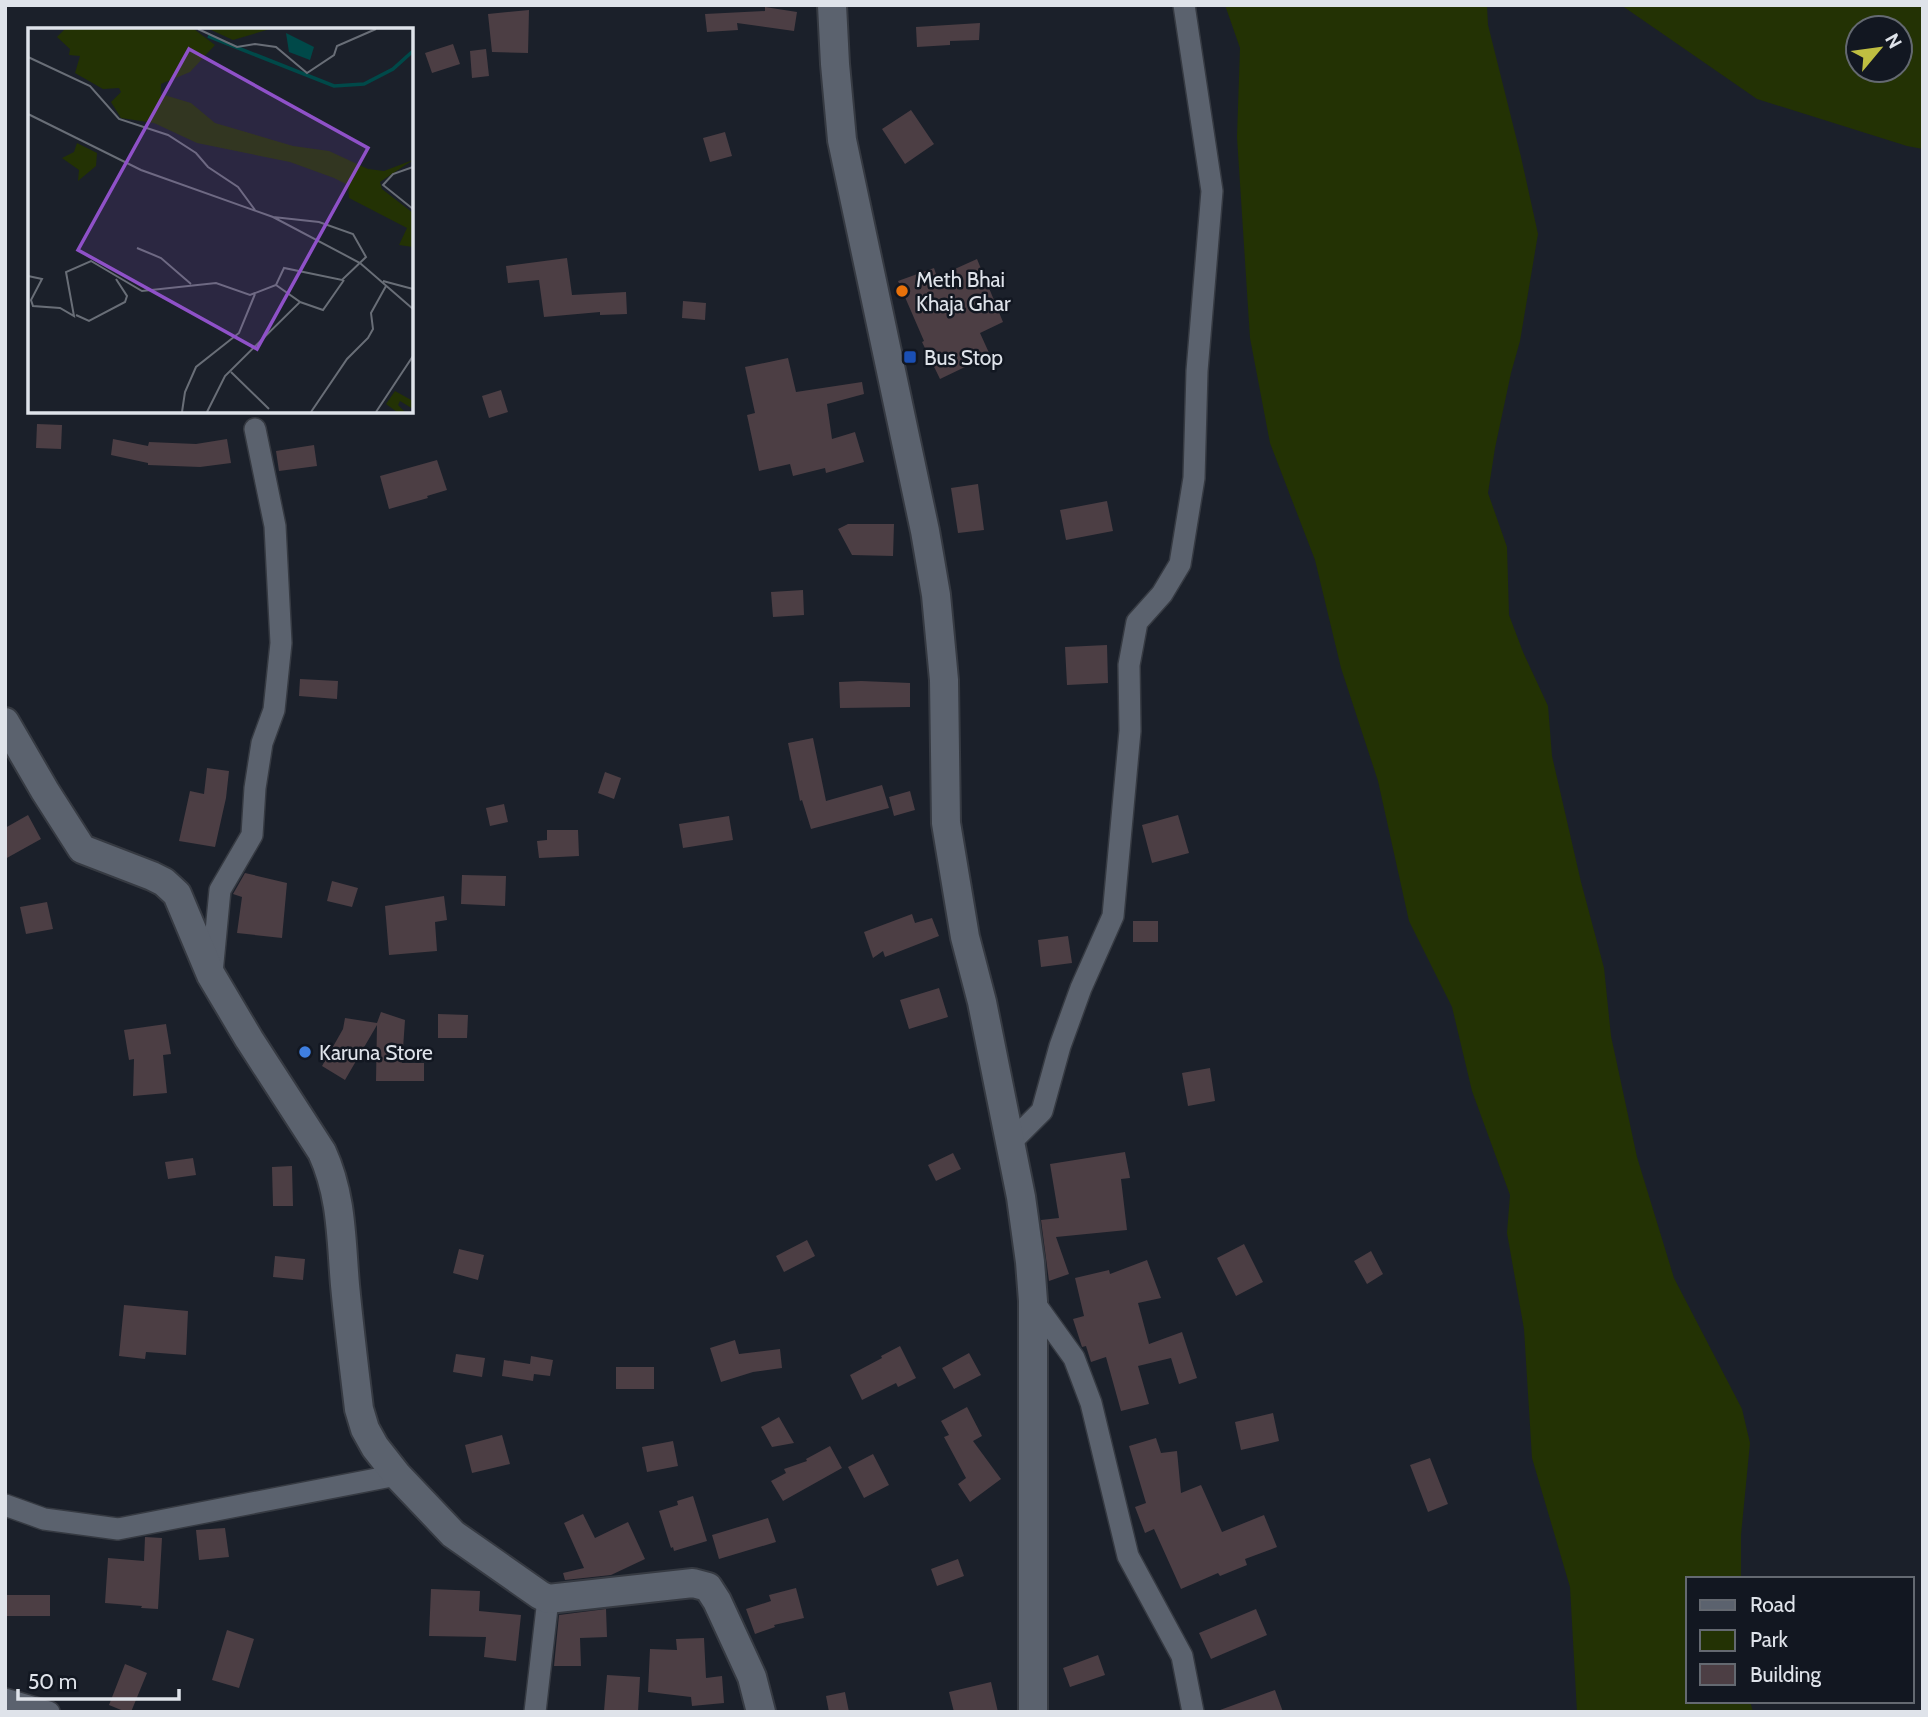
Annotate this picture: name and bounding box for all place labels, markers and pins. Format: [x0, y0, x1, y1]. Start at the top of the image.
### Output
place label: Meth Bhai Khaja Ghar [916, 267, 1011, 317]
marker: Meth Bhai Khaja Ghar [894, 283, 910, 299]
place label: Bus Stop [924, 345, 1003, 370]
marker: Bus Stop [902, 349, 918, 365]
place label: Karuna Store [319, 1040, 433, 1065]
marker: Karuna Store [297, 1044, 313, 1060]

